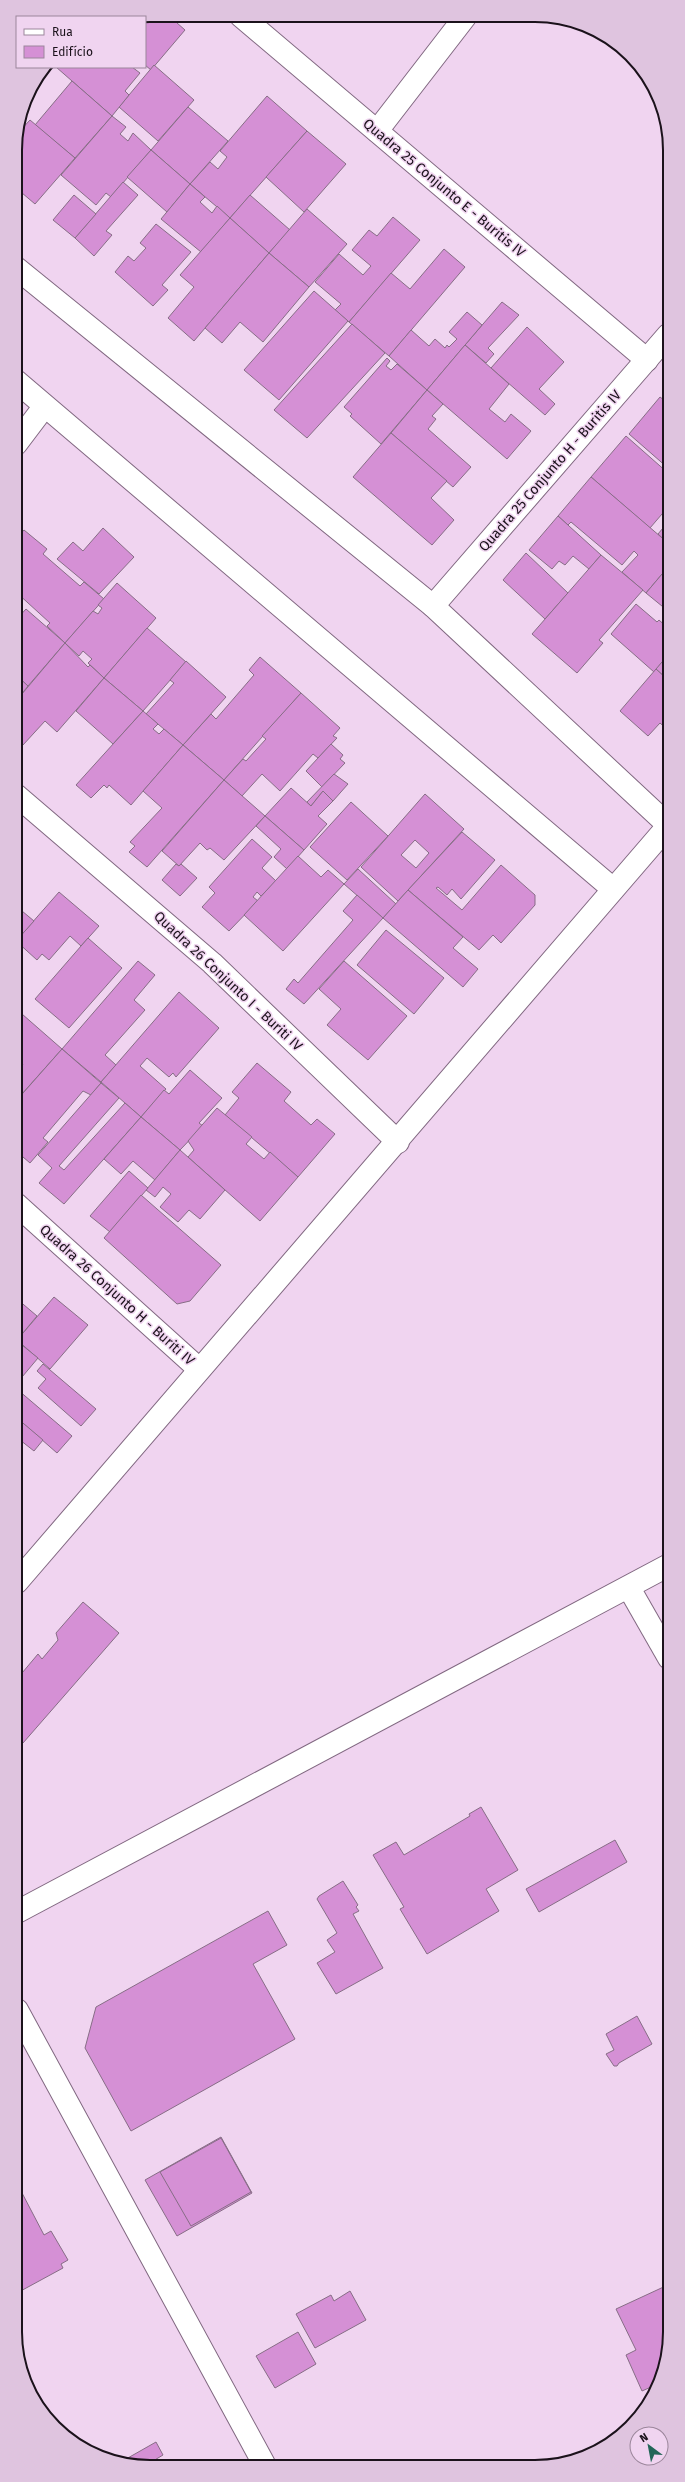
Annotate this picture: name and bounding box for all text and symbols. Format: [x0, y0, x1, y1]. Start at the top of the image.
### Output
legend [16, 16, 146, 68]
text: Rua [52, 25, 73, 39]
text: Edifício [52, 45, 93, 59]
street label: Quadra 25 Conjunto E - Buritis IV [359, 115, 529, 261]
street label: Quadra 25 Conjunto H - Buritis IV [475, 387, 625, 555]
street label: Quadra 26 Conjunto I - Buriti IV [150, 908, 306, 1055]
street label: Quadra 26 Conjunto H - Buriti IV [36, 1221, 198, 1369]
north arrow [629, 2426, 669, 2466]
text: N [637, 2430, 651, 2445]

